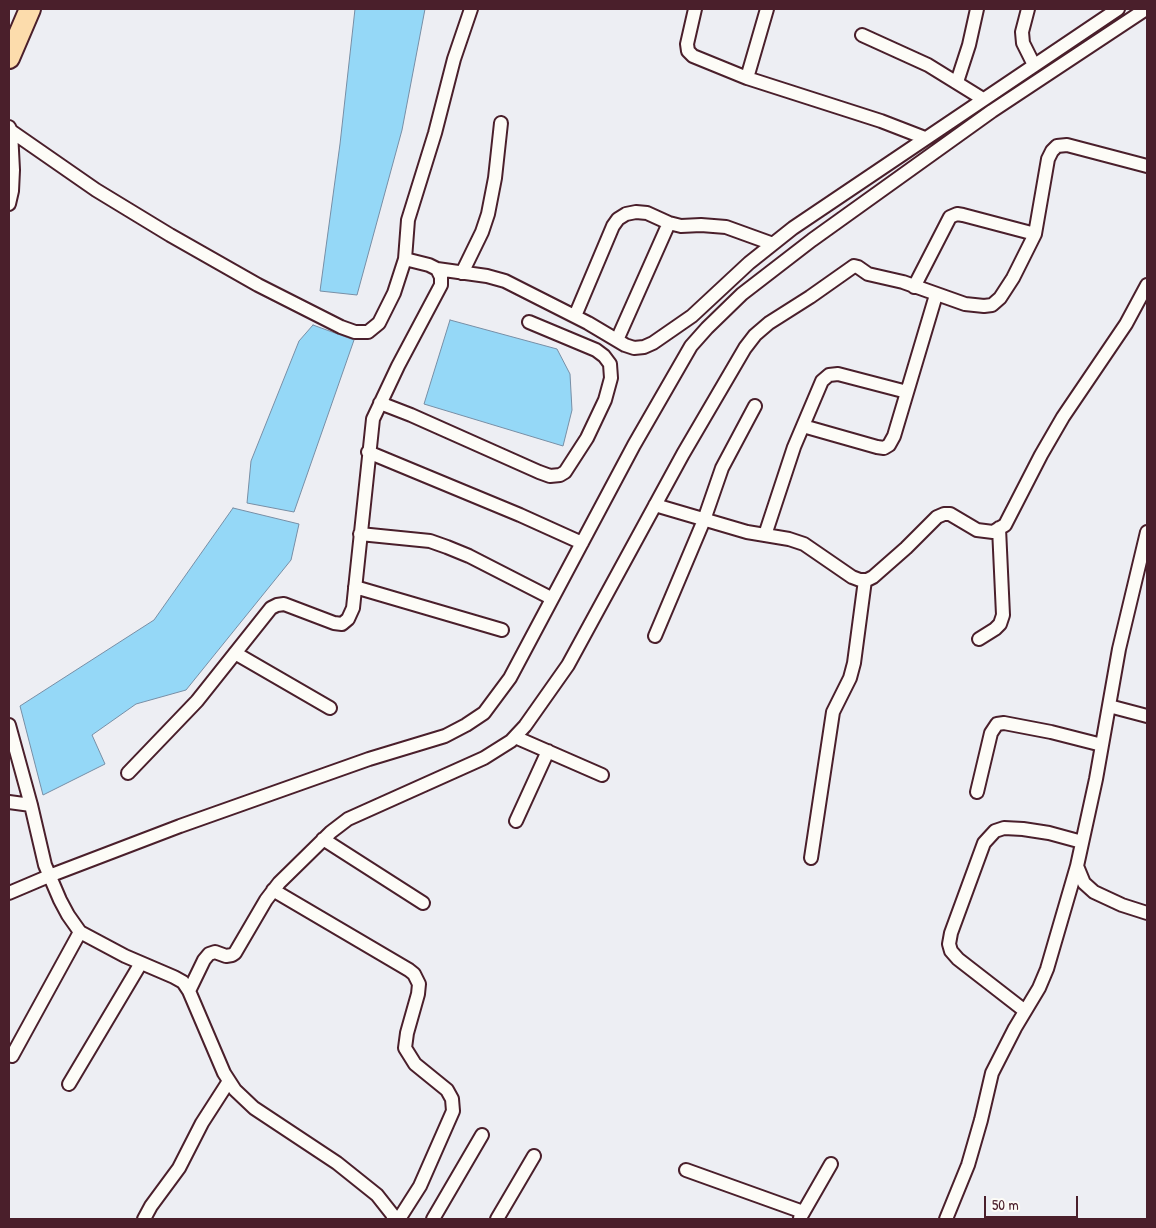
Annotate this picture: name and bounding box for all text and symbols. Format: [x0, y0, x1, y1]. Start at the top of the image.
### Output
scale bar [986, 1186, 1080, 1218]
text: 50 m [992, 1194, 1019, 1215]

